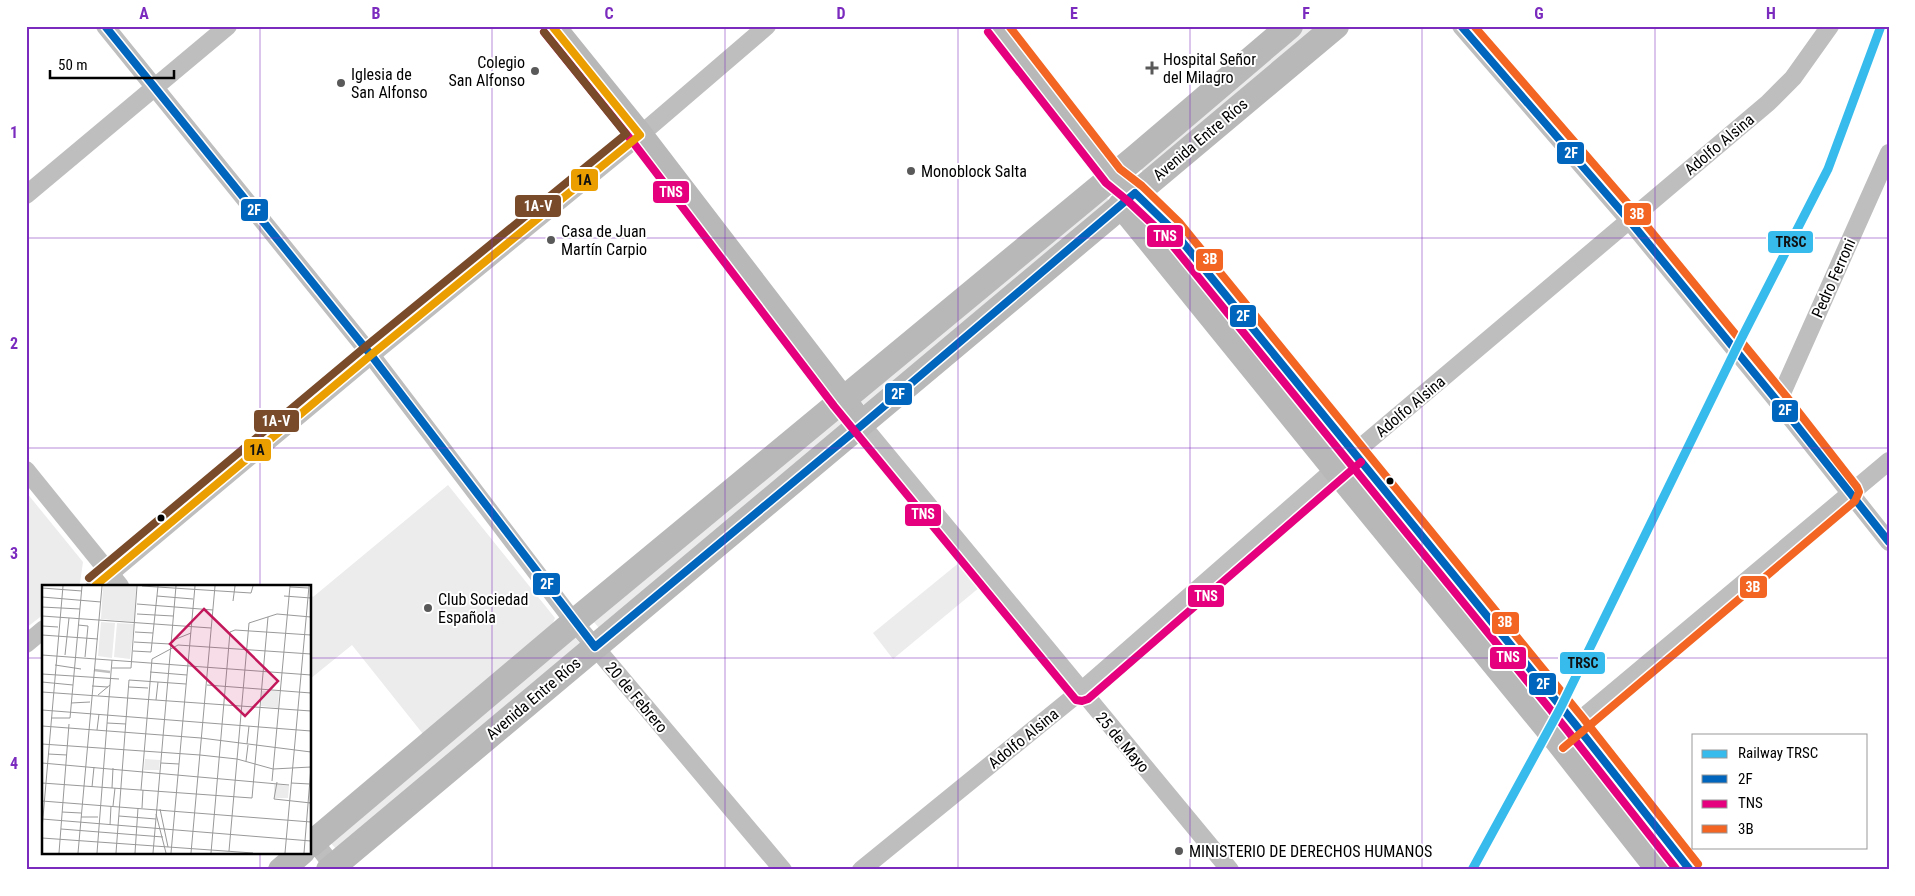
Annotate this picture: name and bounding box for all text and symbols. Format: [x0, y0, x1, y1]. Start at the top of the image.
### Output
text: A [139, 4, 149, 23]
text: B [372, 4, 381, 23]
text: C [604, 4, 614, 23]
text: D [836, 4, 846, 23]
text: E [1070, 4, 1078, 23]
text: F [1302, 4, 1310, 23]
text: G [1534, 4, 1544, 23]
text: H [1766, 4, 1776, 23]
scale bar [50, 48, 174, 80]
place label: Hospital Señor del Milagro [1163, 50, 1256, 87]
place label: Colegio San Alfonso [449, 53, 525, 90]
text: 50 m [58, 56, 88, 74]
marker: Hospital Señor del Milagro [1145, 61, 1159, 75]
place label: Iglesia de San Alfonso [351, 65, 427, 102]
marker: Colegio San Alfonso [529, 65, 541, 77]
marker: Iglesia de San Alfonso [335, 77, 347, 89]
street label: Avenida Entre Ríos [1149, 94, 1252, 184]
street label: Adolfo Alsina [1681, 110, 1758, 179]
text: 1 [10, 123, 18, 142]
line badge: 2F [1556, 141, 1585, 165]
text: 2F [1564, 145, 1578, 161]
place label: Monoblock Salta [921, 162, 1027, 181]
marker: Monoblock Salta [905, 165, 917, 177]
line badge: 1A [570, 168, 599, 192]
text: 1A [576, 172, 592, 188]
line badge: TNS [652, 180, 690, 204]
text: TNS [659, 184, 683, 200]
line badge: 1A-V [514, 194, 562, 218]
line badge: 2F [240, 198, 269, 222]
text: 1A-V [524, 198, 552, 214]
text: 2F [247, 202, 261, 218]
line badge: 3B [1623, 202, 1652, 226]
text: 3B [1630, 206, 1645, 222]
place label: Casa de Juan Martín Carpio [561, 222, 647, 259]
line badge: TNS [1146, 224, 1184, 248]
text: TNS [1153, 228, 1177, 244]
line badge: TRSC [1767, 230, 1814, 254]
marker: Casa de Juan Martín Carpio [545, 234, 557, 246]
text: TRSC [1776, 234, 1806, 250]
street label: Pedro Ferroni [1808, 236, 1859, 321]
line badge: 3B [1195, 248, 1224, 272]
text: 3B [1203, 251, 1218, 267]
line badge: 2F [1229, 304, 1257, 328]
text: 2F [1236, 308, 1250, 324]
text: 2 [10, 334, 18, 353]
street label: Adolfo Alsina [1372, 372, 1449, 441]
line badge: 2F [884, 382, 913, 406]
text: 2F [891, 386, 905, 402]
line badge: 2F [1771, 399, 1799, 423]
text: 2F [1778, 402, 1792, 418]
line badge: 1A-V [253, 409, 300, 433]
text: 1A-V [262, 413, 290, 429]
line badge: 1A [243, 438, 272, 462]
text: 1A [249, 442, 265, 458]
unlabelled marker [1385, 476, 1395, 486]
line badge: TNS [904, 503, 942, 527]
text: TNS [911, 506, 935, 522]
unlabelled marker [156, 513, 166, 523]
text: 3 [10, 544, 18, 563]
line badge: 2F [532, 572, 561, 596]
line badge: 3B [1739, 575, 1768, 599]
text: 2F [540, 576, 554, 592]
text: 3B [1746, 579, 1761, 595]
line badge: TNS [1187, 584, 1225, 608]
inset map [42, 585, 311, 854]
text: TNS [1194, 588, 1218, 604]
place label: Club Sociedad Española [438, 590, 528, 627]
marker: Club Sociedad Española [422, 602, 434, 614]
line badge: 3B [1491, 611, 1520, 635]
text: 3B [1498, 614, 1513, 630]
line badge: TNS [1489, 646, 1527, 670]
text: TNS [1496, 649, 1520, 665]
line badge: TRSC [1559, 651, 1606, 675]
street label: Avenida Entre Ríos [482, 653, 585, 743]
text: TRSC [1568, 655, 1598, 671]
street label: 20 de Febrero [602, 658, 672, 737]
line badge: 2F [1528, 672, 1557, 696]
text: 2F [1536, 676, 1550, 692]
street label: Adolfo Alsina [984, 704, 1062, 772]
street label: 25 de Mayo [1092, 708, 1153, 776]
legend [1692, 734, 1868, 848]
text: Railway TRSC [1738, 744, 1818, 762]
text: 4 [10, 754, 18, 773]
text: 2F [1738, 770, 1753, 788]
text: TNS [1738, 794, 1763, 812]
text: 3B [1738, 820, 1754, 838]
place label: MINISTERIO DE DERECHOS HUMANOS [1189, 842, 1432, 861]
marker: MINISTERIO DE DERECHOS HUMANOS [1173, 845, 1185, 857]

